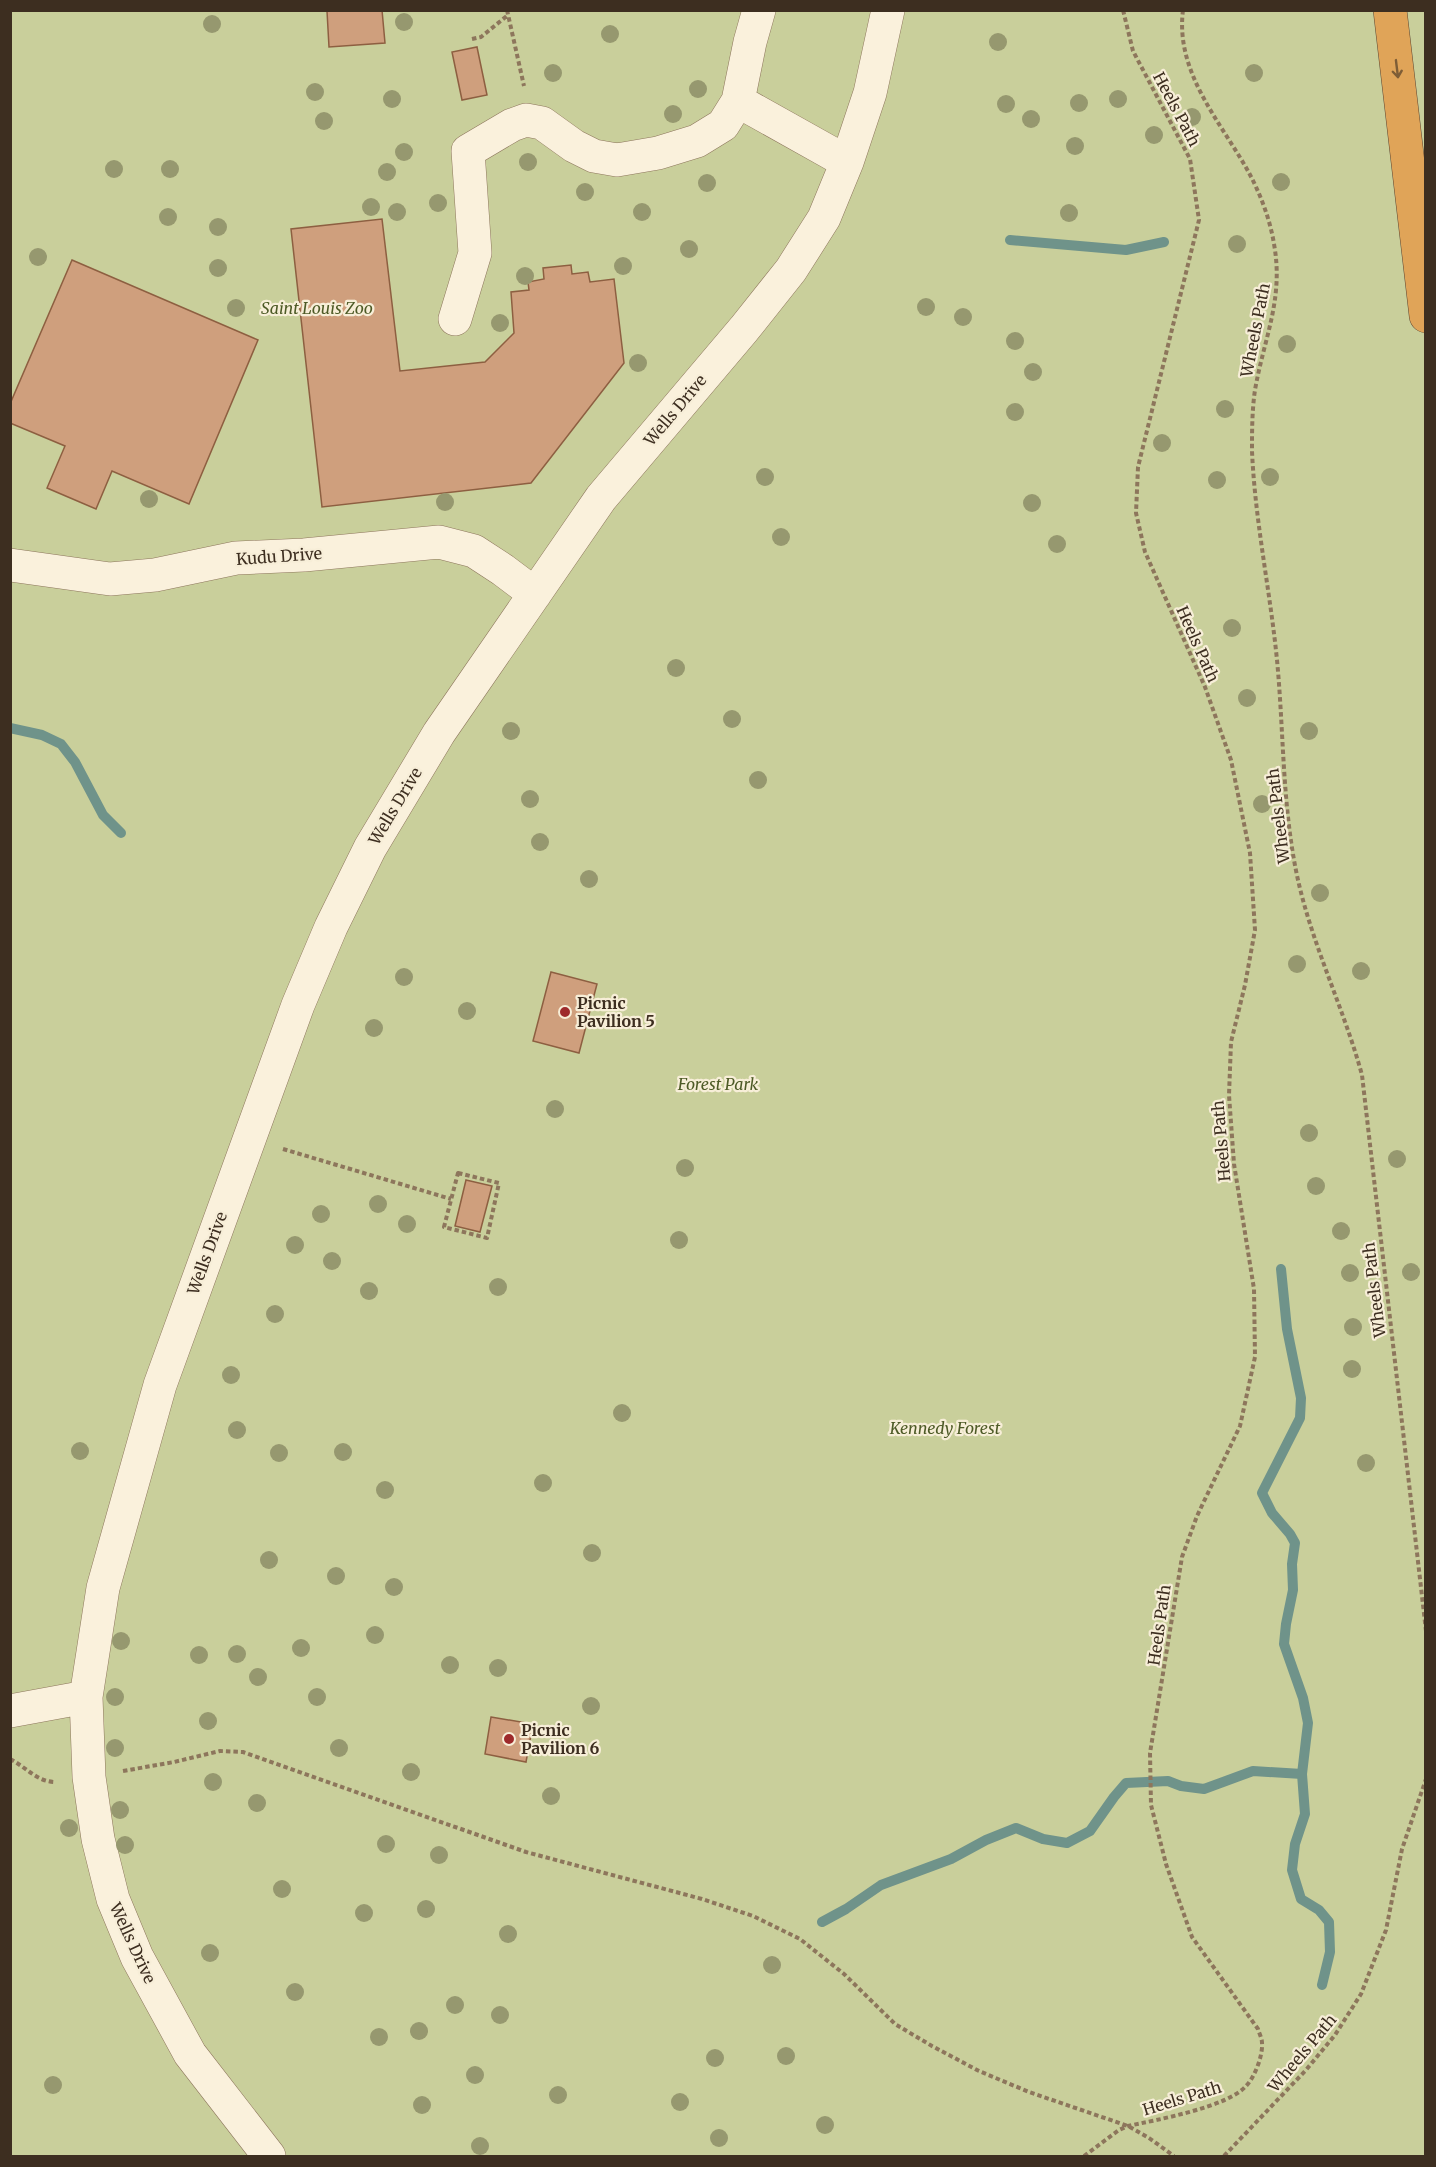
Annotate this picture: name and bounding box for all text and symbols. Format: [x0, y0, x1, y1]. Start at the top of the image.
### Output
one-way arrow [1392, 58, 1403, 78]
street label: Heels Path [1149, 68, 1205, 150]
street label: Wheels Path [1236, 281, 1274, 380]
park label: Saint Louis Zoo [261, 298, 373, 318]
street label: Wells Drive [639, 370, 711, 450]
street label: Kudu Drive [235, 543, 323, 569]
street label: Heels Path [1172, 603, 1224, 686]
street label: Wells Drive [364, 764, 426, 849]
street label: Wheels Path [1262, 767, 1294, 866]
place label: Picnic Pavilion 5 [577, 993, 655, 1031]
marker: Picnic Pavilion 5 [558, 1005, 572, 1019]
park label: Forest Park [677, 1074, 759, 1094]
street label: Heels Path [1207, 1099, 1235, 1182]
street label: Wells Drive [182, 1209, 231, 1298]
street label: Wheels Path [1358, 1241, 1390, 1340]
park label: Kennedy Forest [889, 1418, 1001, 1438]
street label: Heels Path [1143, 1583, 1175, 1667]
place label: Picnic Pavilion 6 [521, 1720, 600, 1758]
marker: Picnic Pavilion 6 [502, 1732, 516, 1746]
street label: Wells Drive [105, 1899, 160, 1987]
street label: Wheels Path [1263, 2010, 1341, 2097]
street label: Heels Path [1140, 2076, 1224, 2119]

